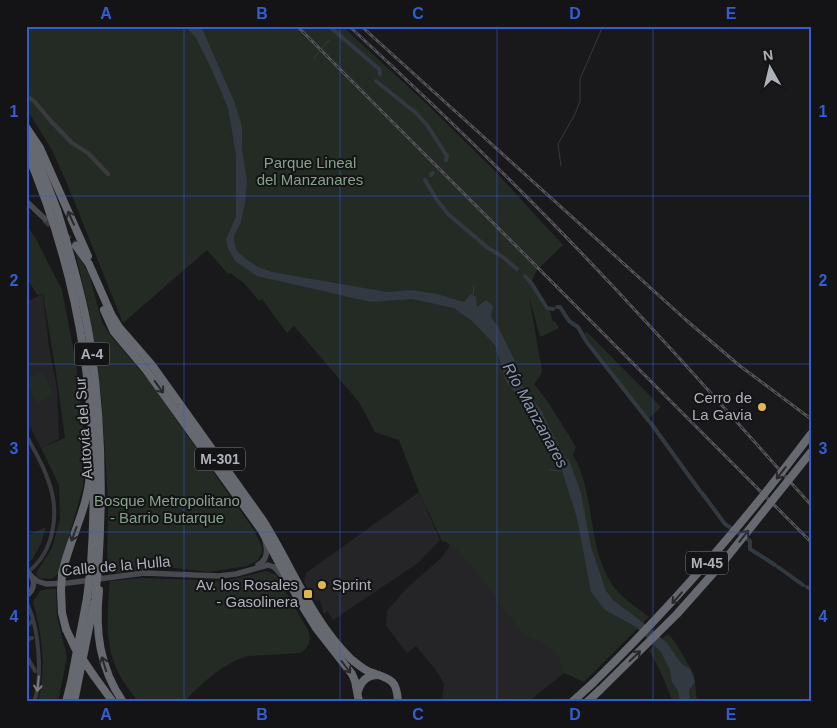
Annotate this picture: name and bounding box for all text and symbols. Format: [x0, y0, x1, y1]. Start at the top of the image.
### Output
text: A [100, 5, 112, 22]
text: B [256, 5, 268, 22]
text: C [412, 5, 424, 22]
text: D [569, 5, 581, 22]
text: E [726, 5, 737, 22]
north arrow [744, 42, 794, 92]
text: N [762, 46, 774, 64]
text: 1 [10, 103, 19, 120]
text: 1 [819, 103, 828, 120]
park label: Parque Lineal del Manzanares [257, 154, 363, 188]
one-way arrow [66, 211, 75, 226]
text: 2 [10, 272, 19, 289]
text: 2 [819, 272, 828, 289]
road number: A-4 [74, 342, 110, 366]
water label: Río Manzanares [500, 360, 571, 471]
street label: Autovía del Sur [71, 376, 96, 480]
one-way arrow [153, 380, 164, 393]
place label: Cerro de La Gavia [692, 389, 753, 423]
marker: Cerro de La Gavia [756, 401, 768, 413]
text: 3 [10, 440, 19, 457]
text: 3 [819, 440, 828, 457]
road number: M-301 [195, 448, 245, 470]
one-way arrow [776, 466, 787, 479]
park label: Bosque Metropolitano - Barrio Butarque [94, 492, 240, 526]
one-way arrow [69, 526, 78, 541]
one-way arrow [739, 530, 750, 543]
street label: Calle de la Hulla [61, 552, 172, 579]
road number: M-45 [686, 552, 728, 574]
place label: Av. los Rosales - Gasolinera [196, 576, 299, 610]
place label: Sprint [332, 576, 372, 593]
marker: Sprint [316, 579, 328, 591]
marker: Av. los Rosales - Gasolinera [302, 588, 314, 600]
one-way arrow [671, 591, 682, 604]
text: 4 [10, 608, 19, 625]
text: 4 [819, 608, 828, 625]
one-way arrow [629, 650, 641, 662]
one-way arrow [99, 656, 108, 672]
one-way arrow [341, 660, 352, 673]
one-way arrow [33, 676, 43, 692]
text: A [100, 706, 112, 723]
text: B [256, 706, 268, 723]
text: C [412, 706, 424, 723]
text: D [569, 706, 581, 723]
text: E [726, 706, 737, 723]

